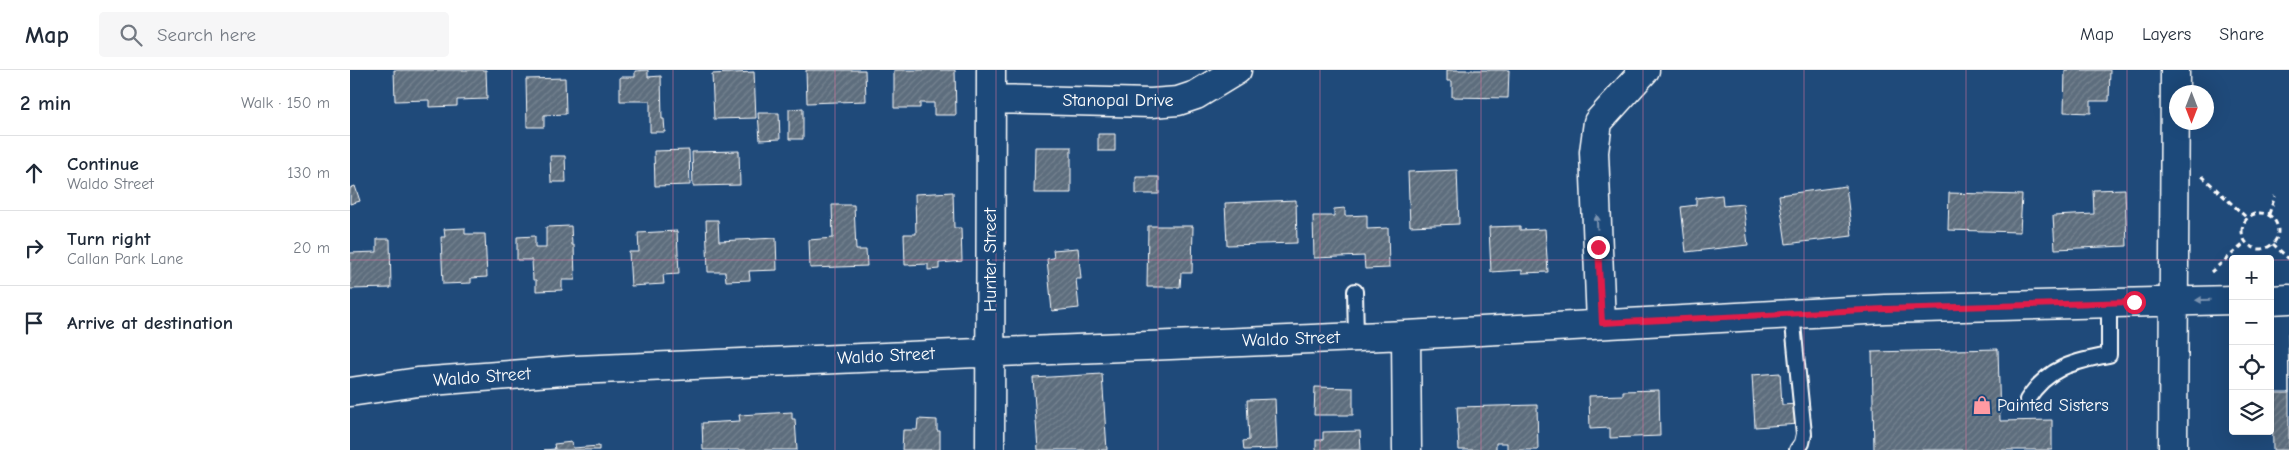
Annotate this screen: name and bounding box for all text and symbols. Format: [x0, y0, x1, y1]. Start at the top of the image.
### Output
search box [99, 12, 449, 57]
text: Map [25, 21, 69, 49]
icon: search [117, 21, 145, 49]
text: Search here [157, 24, 256, 46]
text: Map [2080, 24, 2114, 45]
text: Layers [2142, 24, 2191, 45]
text: Share [2219, 24, 2264, 45]
north arrow [2169, 85, 2214, 130]
street label: Stanopal Drive [1063, 90, 1173, 111]
text: 2 min [20, 91, 71, 115]
text: Walk · 150 m [241, 94, 330, 112]
text: Continue [67, 153, 139, 175]
icon: ahead [20, 159, 48, 187]
text: 130 m [287, 164, 330, 182]
text: Waldo Street [67, 175, 154, 193]
street label: Hunter Street [980, 207, 1001, 312]
one-way arrow [1593, 214, 1601, 230]
text: Turn right [67, 228, 151, 250]
icon: right [20, 234, 48, 262]
route end [1587, 236, 1610, 259]
text: 20 m [293, 239, 330, 257]
text: Callan Park Lane [67, 250, 183, 268]
map controls [2229, 255, 2274, 435]
button: + [2229, 255, 2274, 300]
route start [2123, 291, 2146, 314]
one-way arrow [2195, 296, 2211, 304]
button: − [2229, 300, 2274, 345]
icon: arrive [20, 309, 48, 337]
text: Arrive at destination [67, 312, 233, 334]
street label: Waldo Street [1242, 327, 1341, 351]
street label: Waldo Street [837, 343, 936, 369]
button: locate [2229, 345, 2274, 390]
street label: Waldo Street [433, 363, 532, 391]
button: layers [2229, 390, 2274, 435]
shop icon: Painted Sisters [1971, 394, 1993, 416]
place label: Painted Sisters [1997, 395, 2109, 416]

